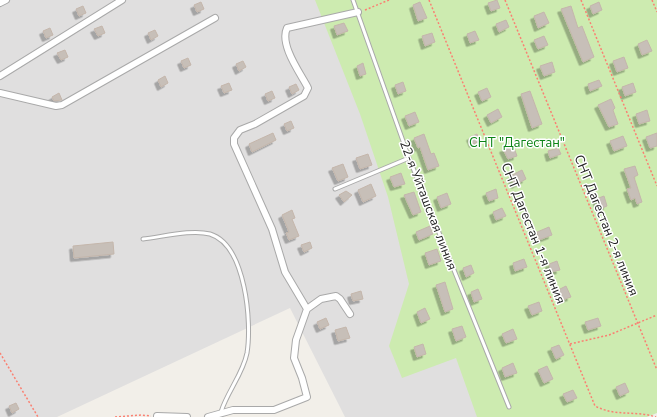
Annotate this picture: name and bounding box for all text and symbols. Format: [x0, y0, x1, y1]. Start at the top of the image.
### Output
park label: СНТ "Дагестан" [469, 134, 565, 152]
street label: 22-я Уйташская линия [395, 138, 461, 273]
street label: СНТ Дагестан 2-я линия [570, 152, 643, 299]
street label: СНТ Дагестан 1-я линия [497, 160, 570, 307]

